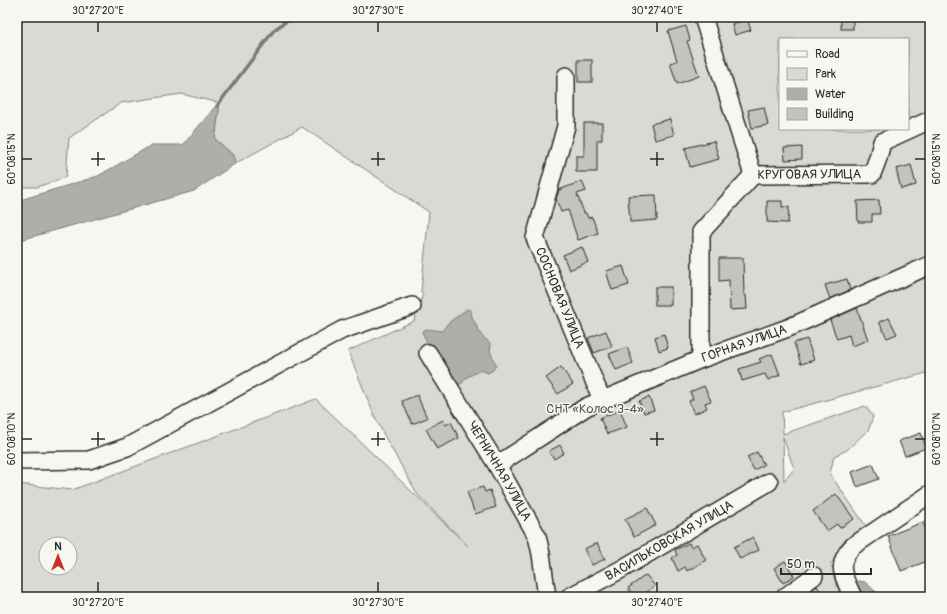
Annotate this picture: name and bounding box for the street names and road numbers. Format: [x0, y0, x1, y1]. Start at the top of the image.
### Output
street label: КРУГОВАЯ УЛИЦА [757, 166, 862, 183]
street label: СОСНОВАЯ УЛИЦА [532, 245, 588, 351]
street label: ГОРНАЯ УЛИЦА [700, 321, 789, 366]
street label: ЧЕРНИЧНАЯ УЛИЦА [464, 418, 535, 524]
street label: ВАСИЛЬКОВСКАЯ УЛИЦА [602, 497, 737, 584]

